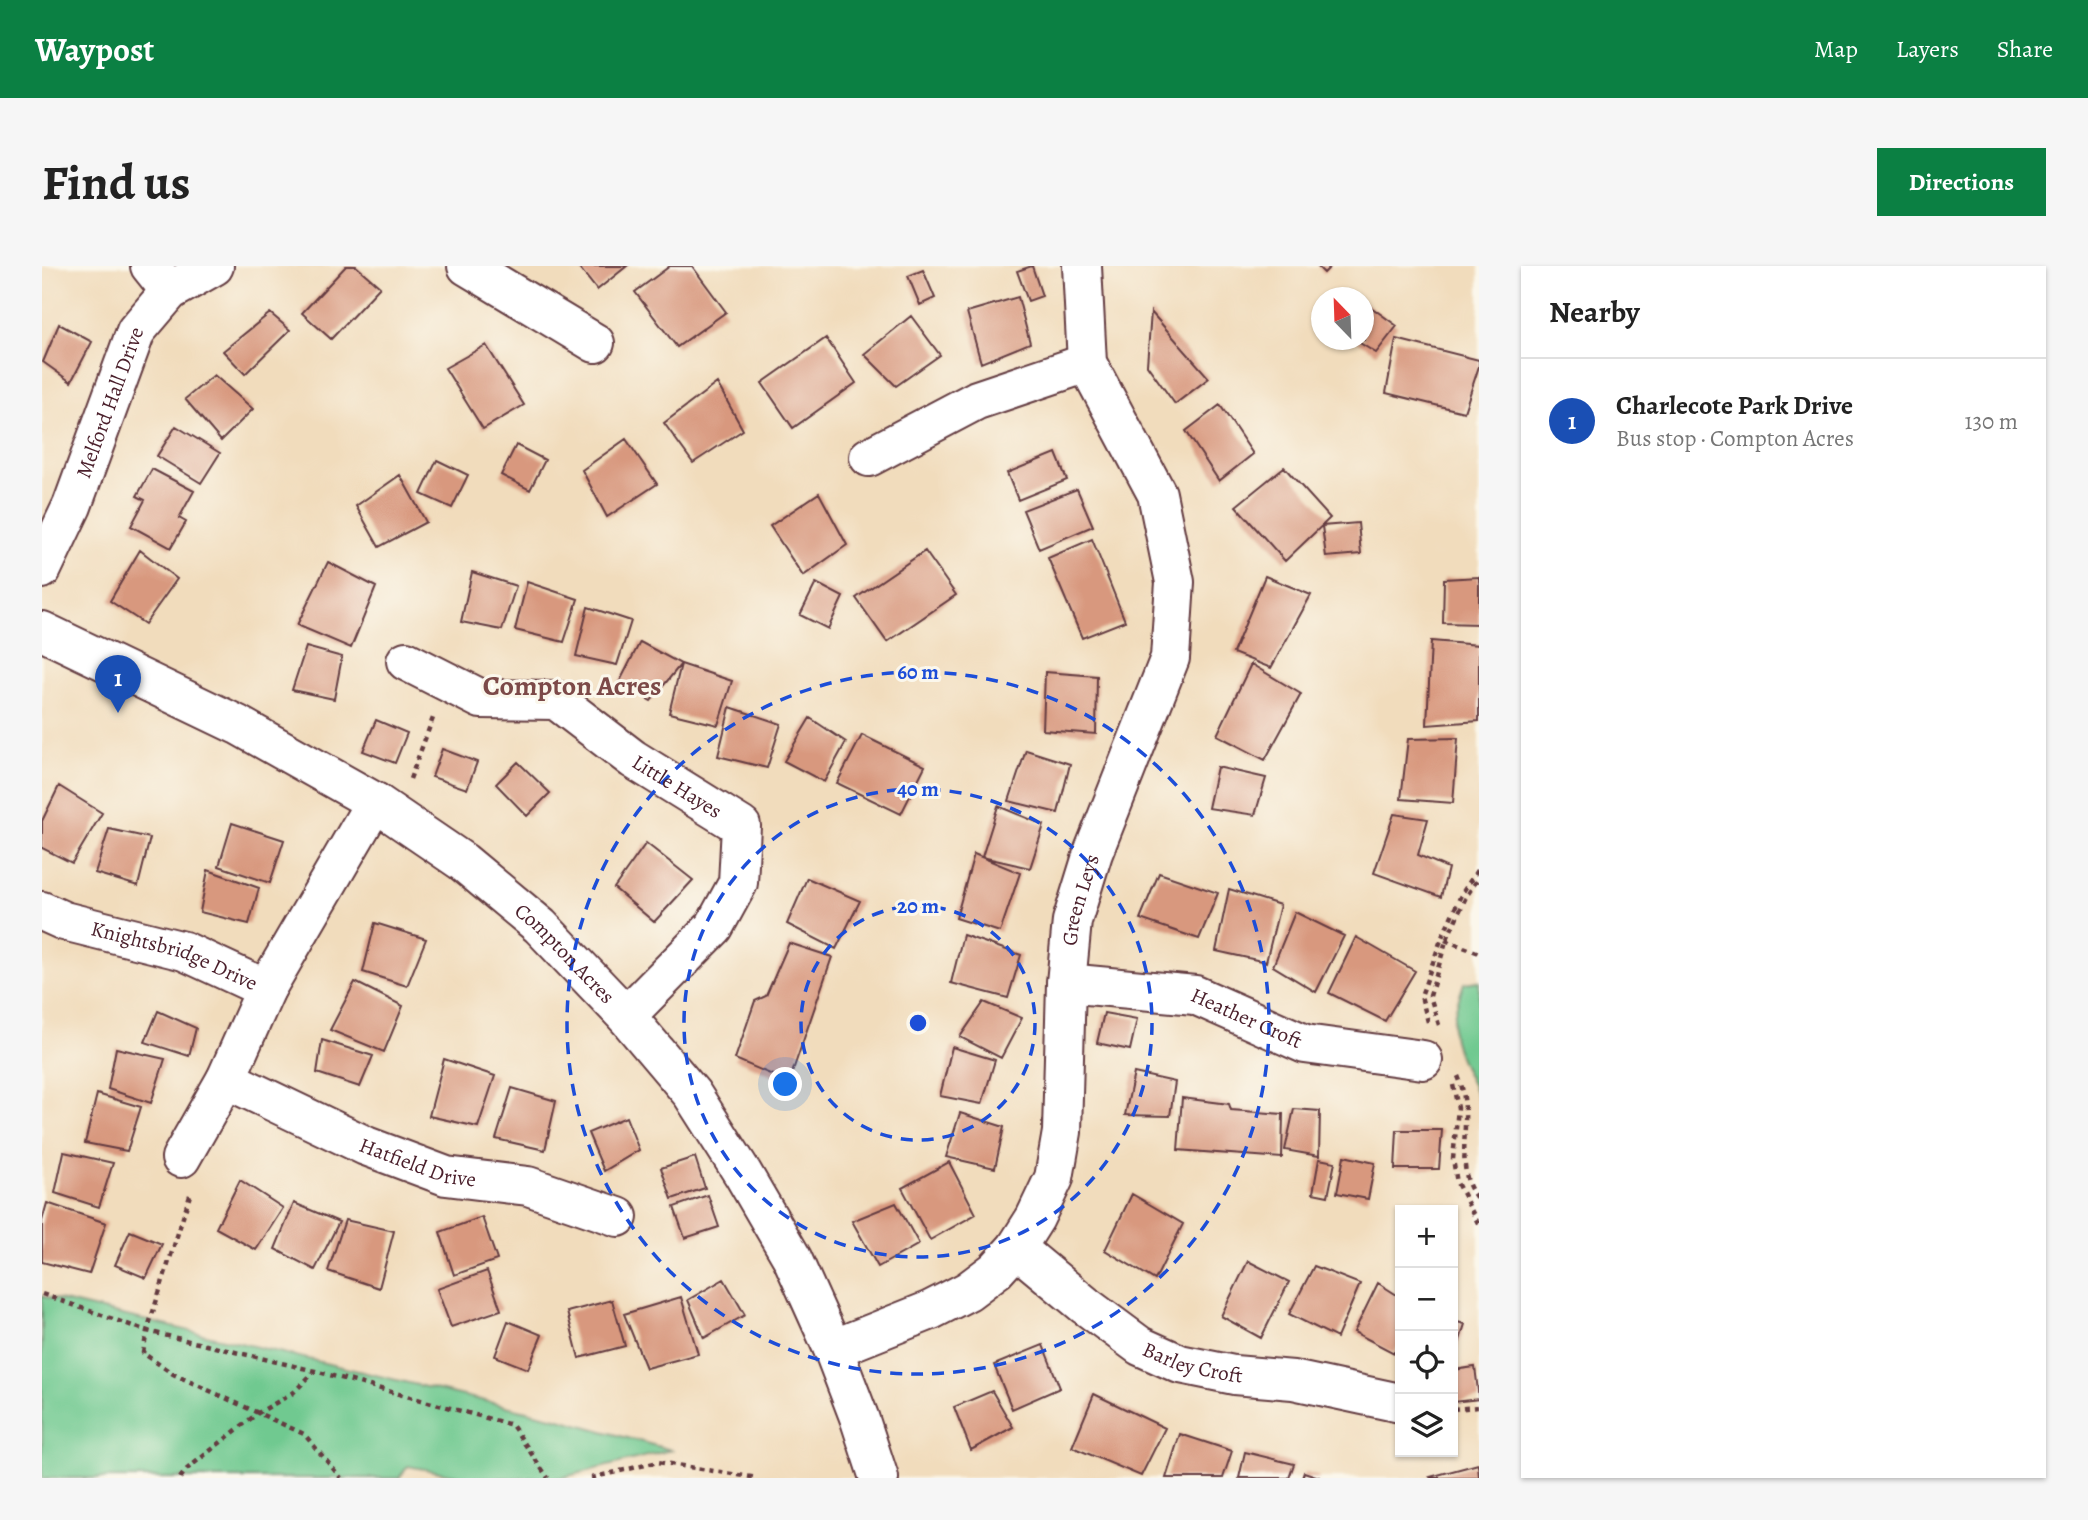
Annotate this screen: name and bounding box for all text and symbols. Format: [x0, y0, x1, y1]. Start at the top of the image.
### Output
text: Waypost [35, 27, 154, 72]
text: Map [1814, 33, 1858, 65]
text: Layers [1896, 33, 1959, 65]
text: Share [1997, 33, 2053, 65]
button: Directions [1877, 148, 2046, 216]
text: Find us [42, 149, 190, 216]
north arrow [1311, 287, 1374, 350]
text: Nearby [1549, 292, 1640, 332]
street label: Melford Hall Drive [69, 323, 150, 482]
text: Charlecote Park Drive [1616, 388, 1853, 423]
text: 1 [1568, 406, 1576, 437]
text: 130 m [1965, 406, 2018, 437]
text: Bus stop · Compton Acres [1616, 423, 1854, 454]
pin: 1 [95, 655, 141, 713]
text: 60 m [897, 658, 939, 686]
district label: Compton Acres [483, 667, 661, 705]
street label: Little Hayes [627, 748, 727, 825]
text: 40 m [897, 775, 939, 803]
street label: Green Leys [1056, 851, 1106, 947]
text: 20 m [897, 892, 939, 920]
street label: Compton Acres [509, 897, 621, 1010]
street label: Knightsbridge Drive [88, 914, 262, 997]
street label: Heather Croft [1186, 981, 1307, 1055]
centre of rings [906, 1011, 930, 1035]
your location [768, 1067, 802, 1101]
street label: Hatfield Drive [355, 1131, 478, 1194]
map controls [1395, 1205, 1458, 1457]
button: + [1395, 1205, 1458, 1268]
button: − [1395, 1268, 1458, 1331]
button: locate [1395, 1331, 1458, 1394]
street label: Barley Croft [1138, 1335, 1244, 1390]
button: layers [1395, 1394, 1458, 1457]

